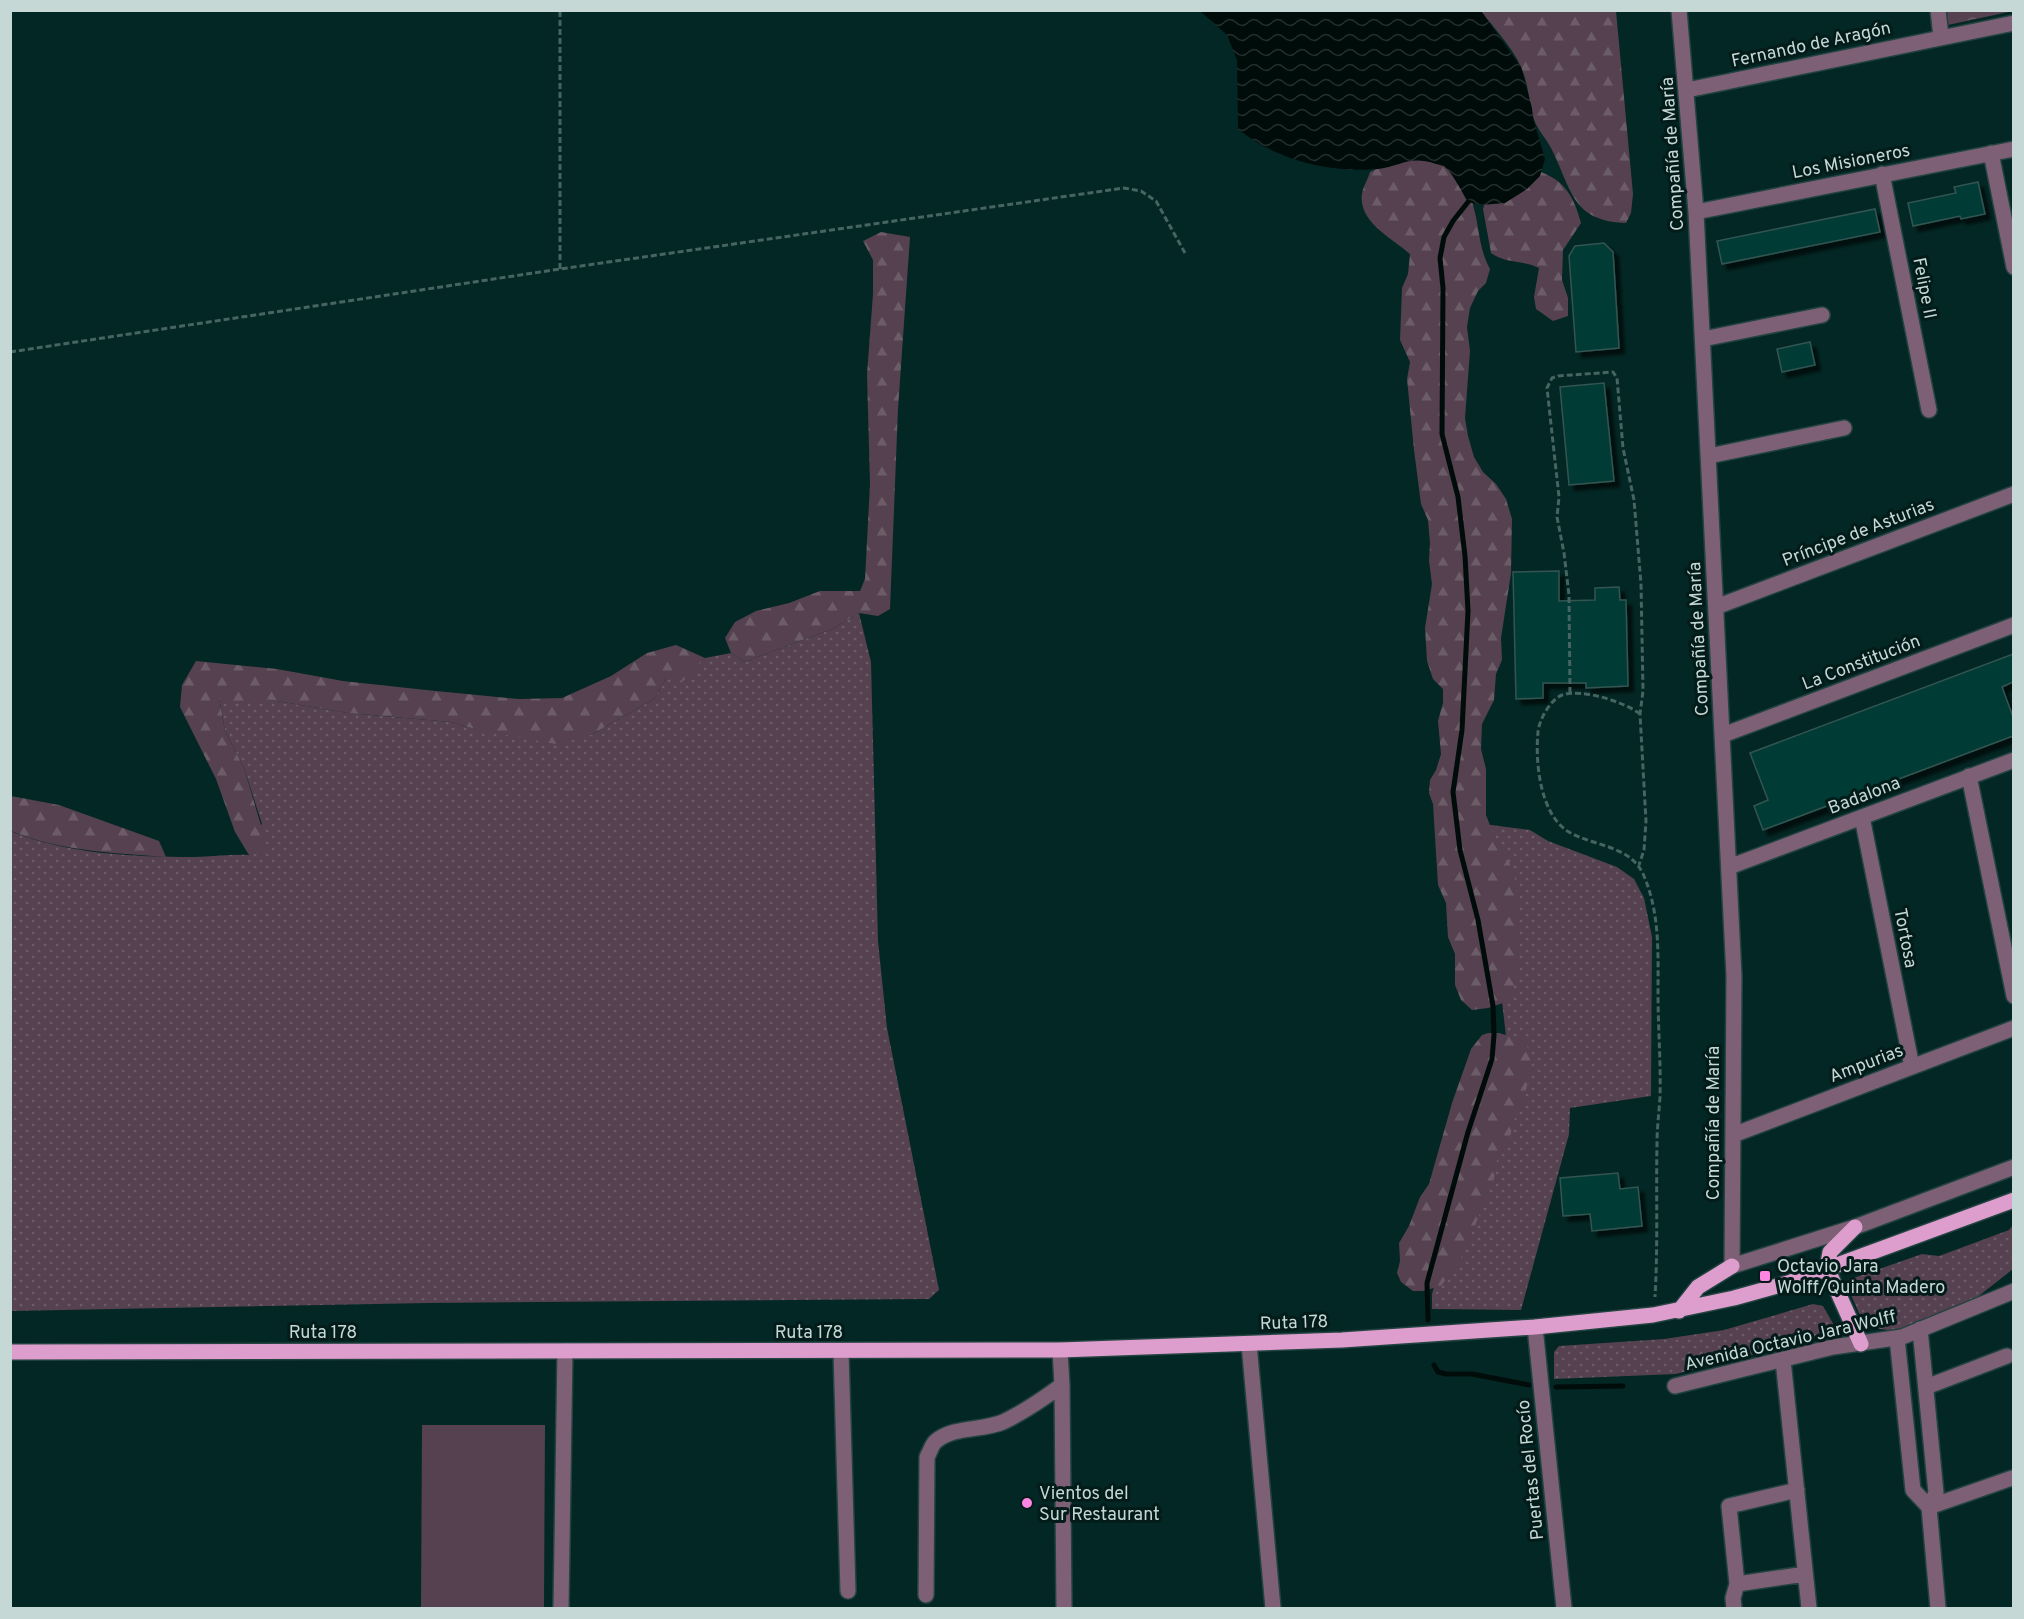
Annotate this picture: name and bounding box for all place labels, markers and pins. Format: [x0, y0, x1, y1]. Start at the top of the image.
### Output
place label: Octavio Jara Wolff/Quinta Madero [1777, 1256, 1945, 1300]
marker: Octavio Jara Wolff/Quinta Madero [1758, 1269, 1772, 1283]
place label: Vientos del Sur Restaurant [1039, 1483, 1160, 1527]
marker: Vientos del Sur Restaurant [1020, 1496, 1034, 1510]

